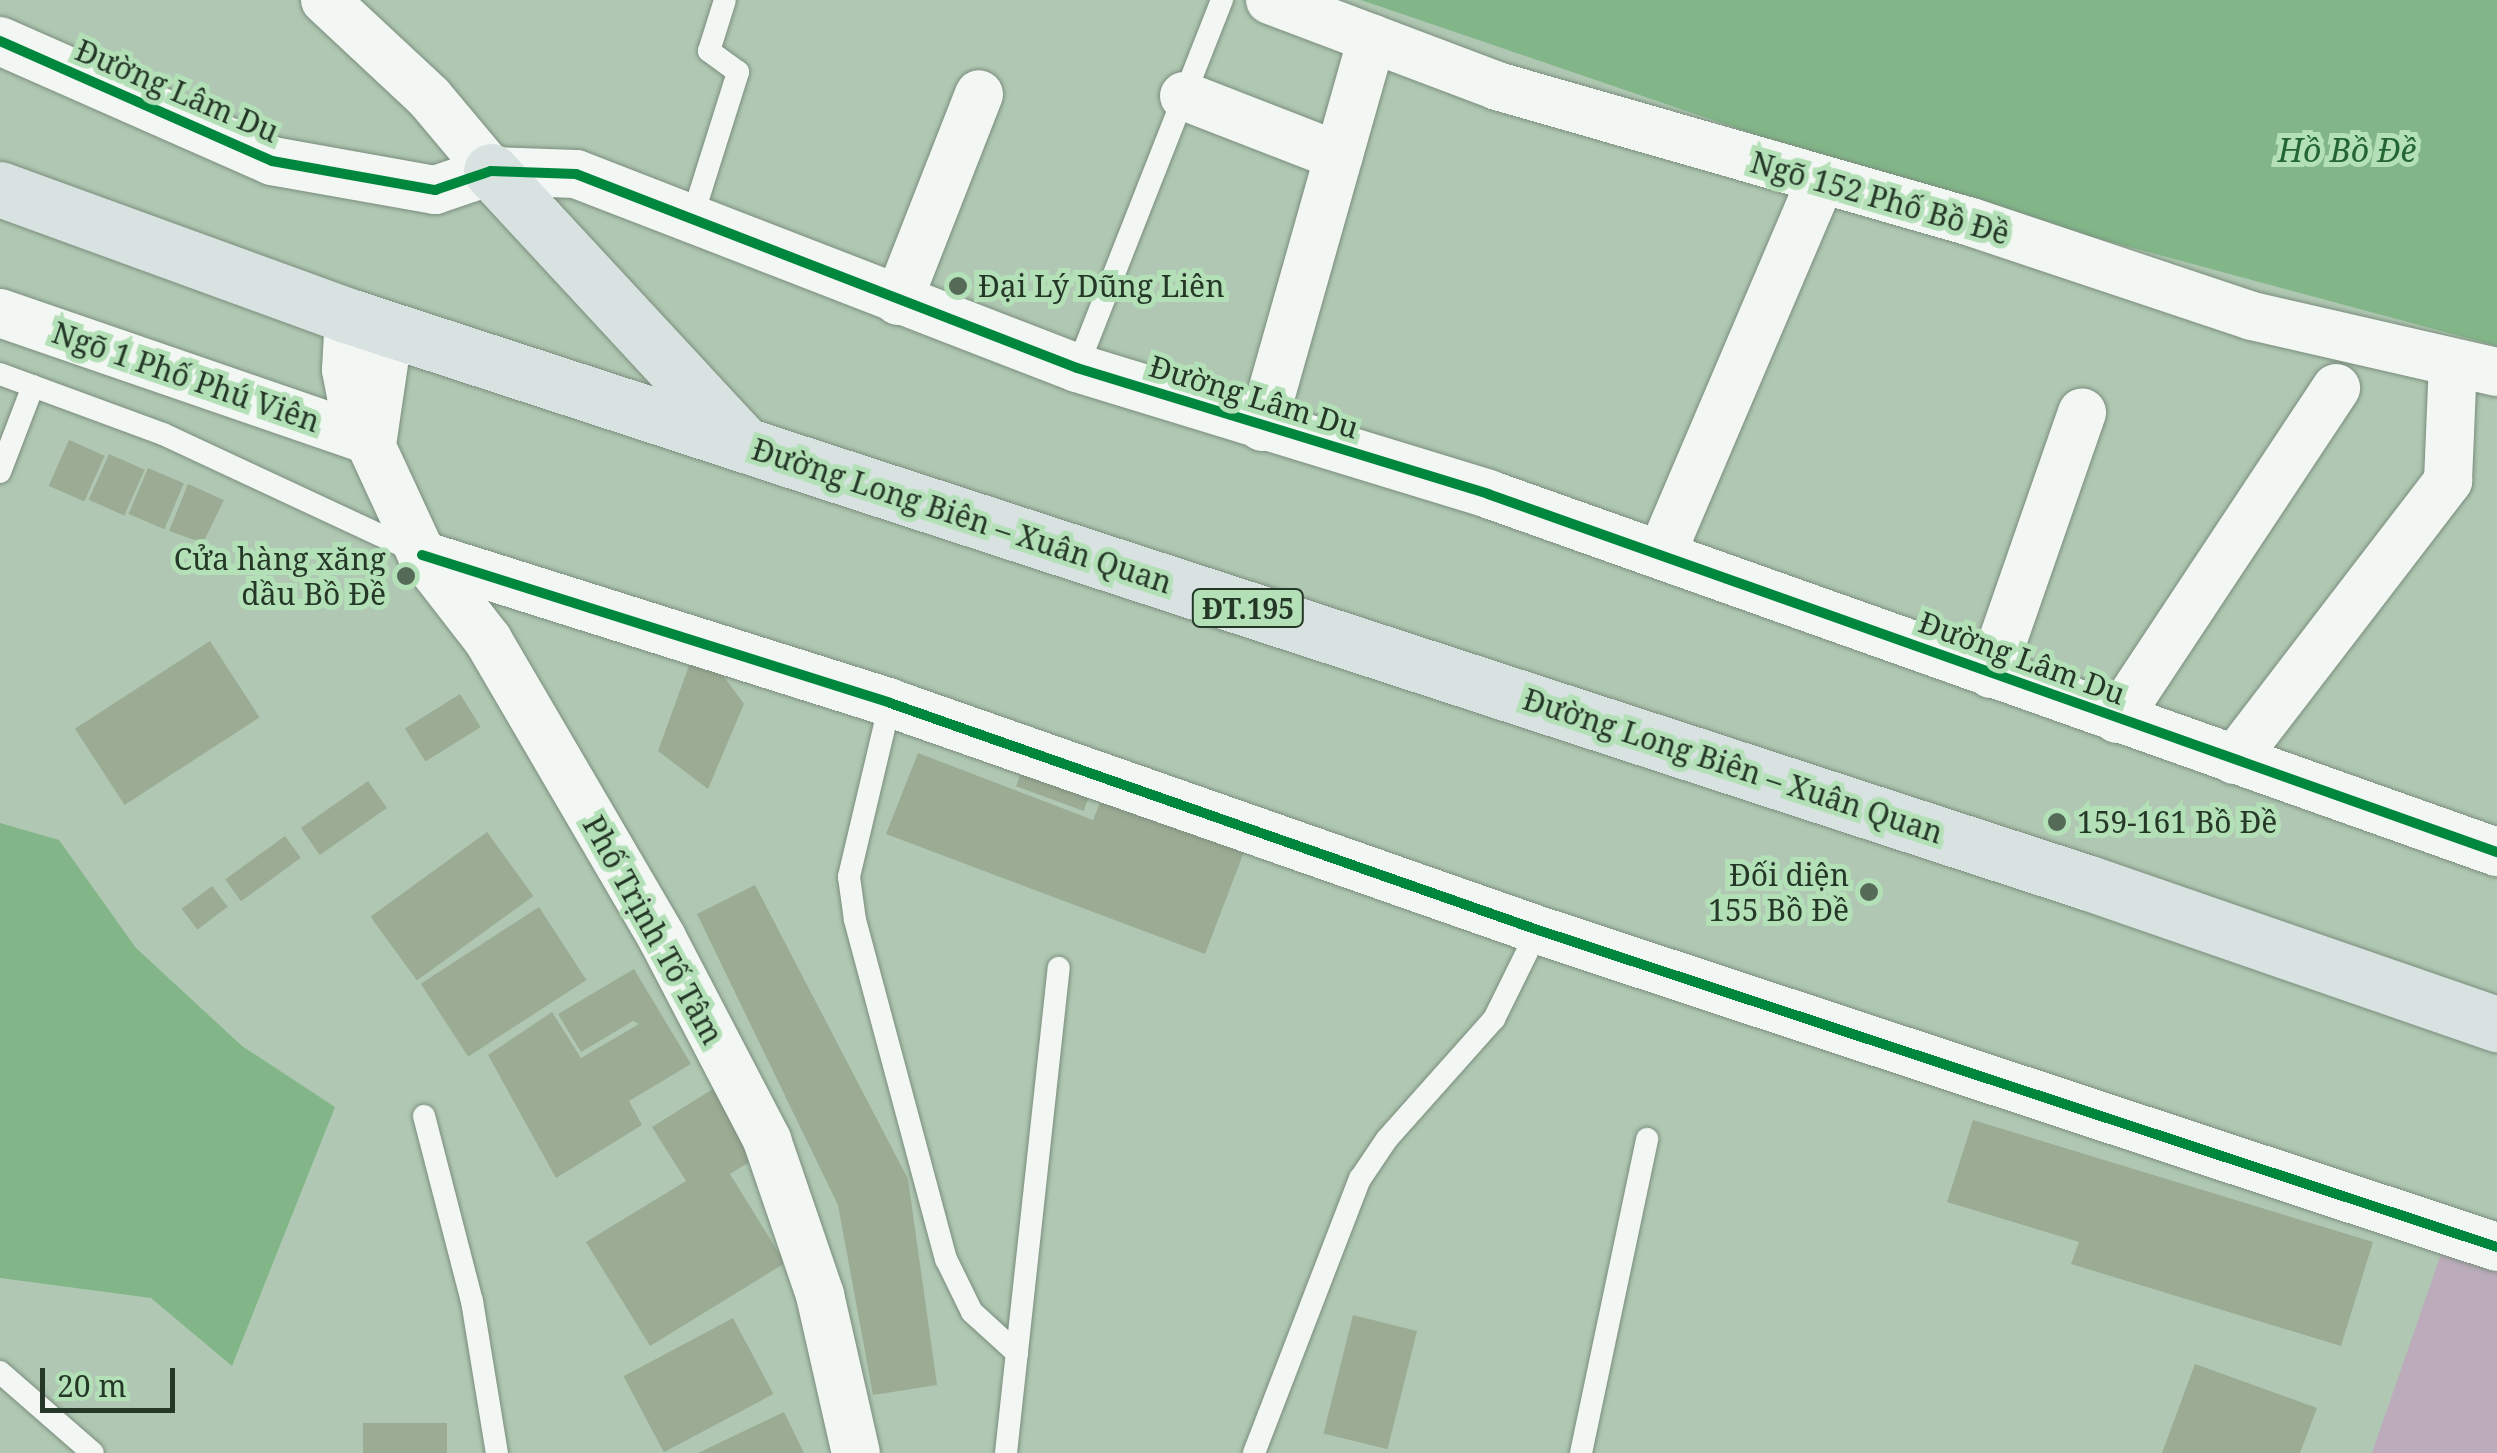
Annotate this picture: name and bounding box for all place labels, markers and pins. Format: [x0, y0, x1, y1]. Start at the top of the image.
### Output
place label: Đại Lý Dũng Liên [978, 268, 1224, 304]
marker: Đại Lý Dũng Liên [947, 275, 969, 297]
place label: Cửa hàng xăng dầu Bồ Đề [174, 541, 386, 612]
marker: Cửa hàng xăng dầu Bồ Đề [395, 565, 417, 587]
place label: 159-161 Bồ Đề [2077, 804, 2277, 840]
marker: 159-161 Bồ Đề [2046, 811, 2068, 833]
place label: Đối diện 155 Bồ Đề [1708, 857, 1849, 928]
marker: Đối diện 155 Bồ Đề [1858, 881, 1880, 903]

